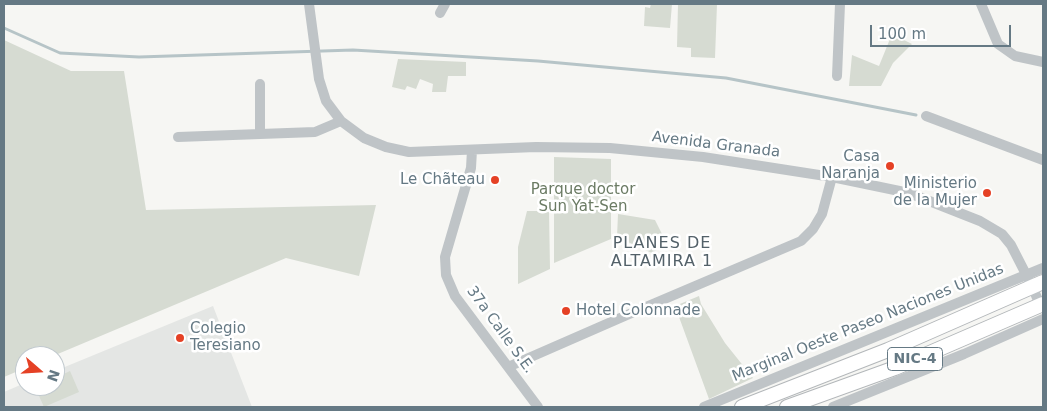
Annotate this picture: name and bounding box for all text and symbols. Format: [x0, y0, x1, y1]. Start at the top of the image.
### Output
scale bar [872, 15, 1013, 47]
text: 100 m [878, 25, 926, 43]
street label: Avenida Granada [651, 128, 781, 162]
place label: Casa Naranja [821, 148, 880, 183]
marker: Casa Naranja [884, 160, 896, 172]
place label: Le Chãteau [400, 171, 485, 189]
marker: Le Chãteau [489, 174, 501, 186]
place label: Ministerio de la Mujer [893, 175, 977, 210]
park label: Parque doctor Sun Yat-Sen [531, 181, 635, 216]
marker: Ministerio de la Mujer [981, 187, 993, 199]
district label: PLANES DE ALTAMIRA 1 [610, 234, 714, 272]
street label: Marginal Oeste Paseo Naciones Unidas [730, 260, 1006, 386]
street label: 37a Calle S.E. [462, 283, 538, 377]
place label: Hotel Colonnade [576, 302, 700, 320]
marker: Hotel Colonnade [560, 305, 572, 317]
place label: Colegio Teresiano [190, 320, 261, 355]
marker: Colegio Teresiano [174, 332, 186, 344]
north arrow [15, 346, 65, 396]
road number: NIC-4 [888, 348, 942, 370]
text: N [44, 367, 63, 384]

